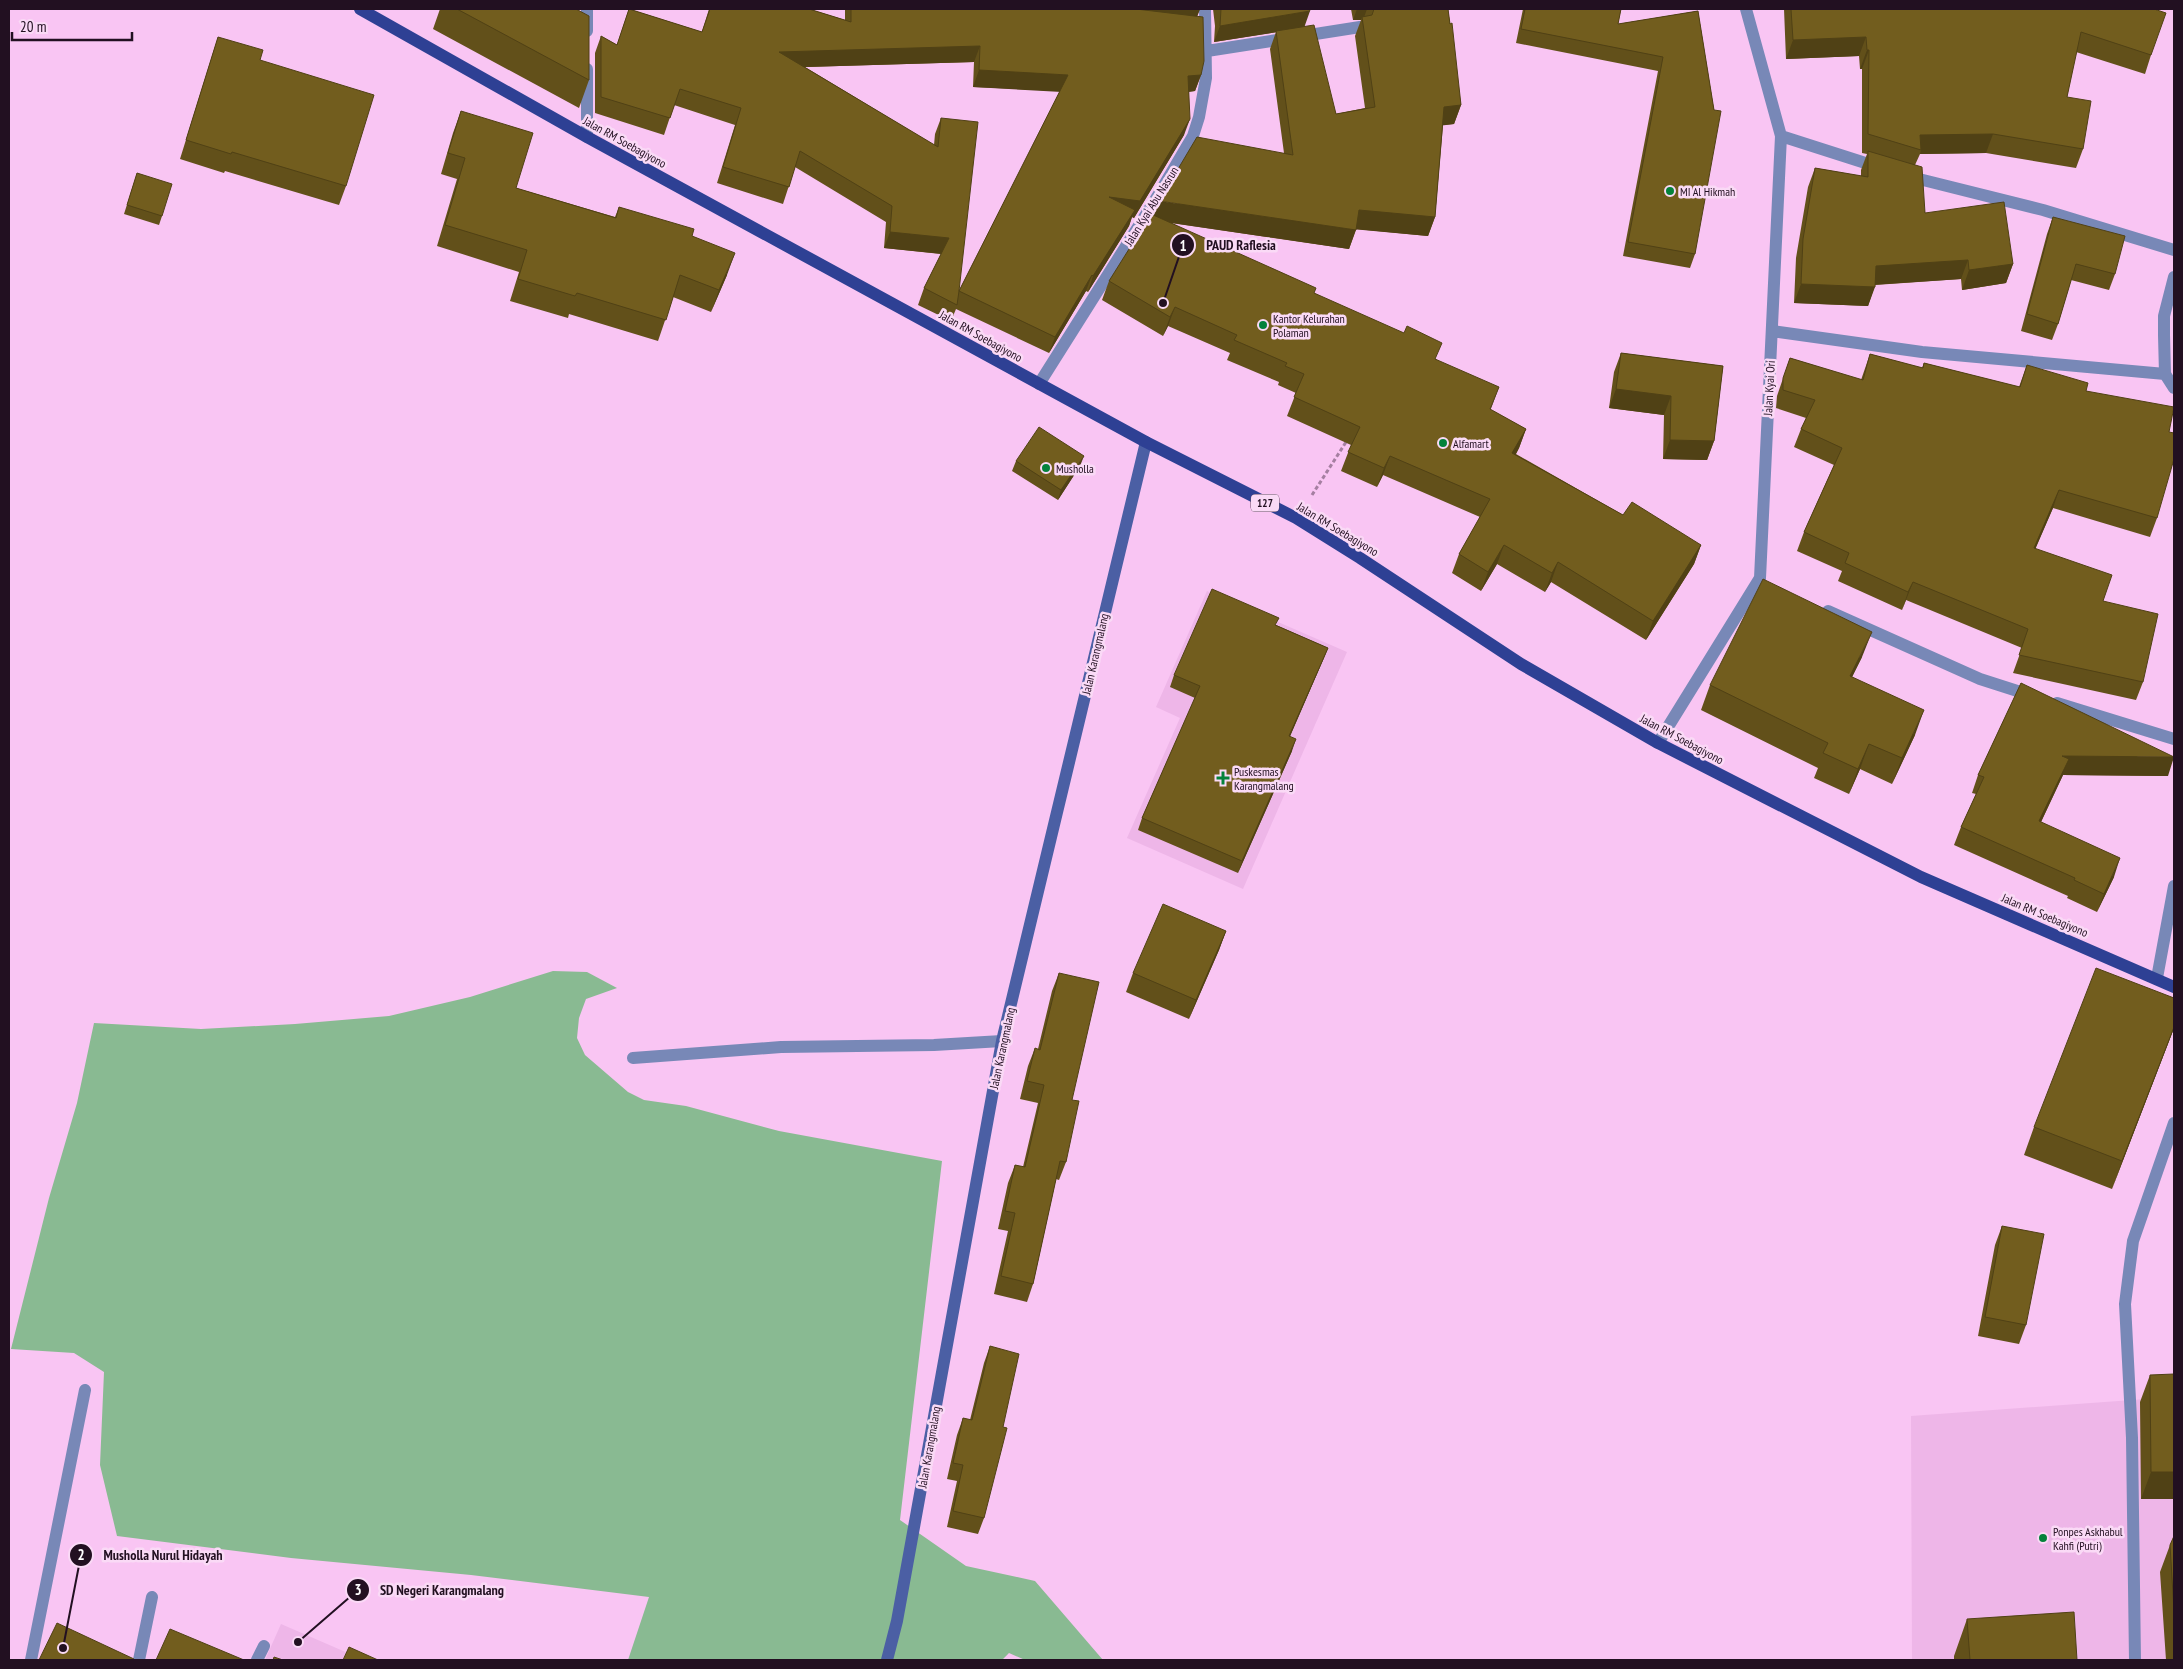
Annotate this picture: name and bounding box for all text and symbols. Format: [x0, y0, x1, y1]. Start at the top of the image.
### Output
scale bar [12, 10, 132, 42]
text: 20 m [20, 17, 46, 36]
street label: Jalan RM Soebagiyono [580, 113, 669, 171]
street label: Jalan Kyai Abu Nasrun [1120, 164, 1181, 249]
place label: MI Al Hikmah [1680, 184, 1735, 199]
marker: MI Al Hikmah [1664, 185, 1676, 197]
callout: PAUD Raflesia [1171, 231, 1286, 260]
text: 1 [1179, 236, 1187, 255]
text: PAUD Raflesia [1206, 236, 1276, 254]
street label: Jalan RM Soebagiyono [936, 307, 1025, 365]
place label: Kantor Kelurahan Polaman [1273, 311, 1345, 340]
marker: Kantor Kelurahan Polaman [1257, 319, 1269, 331]
street label: Jalan Kyai Ori [1760, 360, 1778, 417]
place label: Alfamart [1453, 436, 1490, 451]
marker: Alfamart [1437, 437, 1449, 449]
place label: Musholla [1056, 461, 1094, 476]
marker: Musholla [1040, 462, 1052, 474]
road number: 127 [1251, 494, 1279, 512]
street label: Jalan RM Soebagiyono [1294, 498, 1381, 559]
street label: Jalan Karangmalang [1078, 612, 1112, 697]
street label: Jalan RM Soebagiyono [1637, 710, 1726, 767]
place label: Puskesmas Karangmalang [1234, 764, 1294, 793]
marker: Puskesmas Karangmalang [1216, 771, 1230, 785]
street label: Jalan RM Soebagiyono [1999, 890, 2090, 940]
street label: Jalan Karangmalang [986, 1006, 1018, 1091]
street label: Jalan Karangmalang [914, 1405, 944, 1490]
place label: Ponpes Askhabul Kahfi (Putri) [2053, 1524, 2123, 1553]
marker: Ponpes Askhabul Kahfi (Putri) [2037, 1532, 2049, 1544]
callout: Musholla Nurul Hidayah [69, 1540, 233, 1569]
text: 2 [77, 1545, 85, 1564]
text: Musholla Nurul Hidayah [103, 1546, 223, 1564]
callout: SD Negeri Karangmalang [345, 1575, 515, 1604]
text: 3 [354, 1580, 362, 1599]
text: SD Negeri Karangmalang [380, 1581, 504, 1599]

